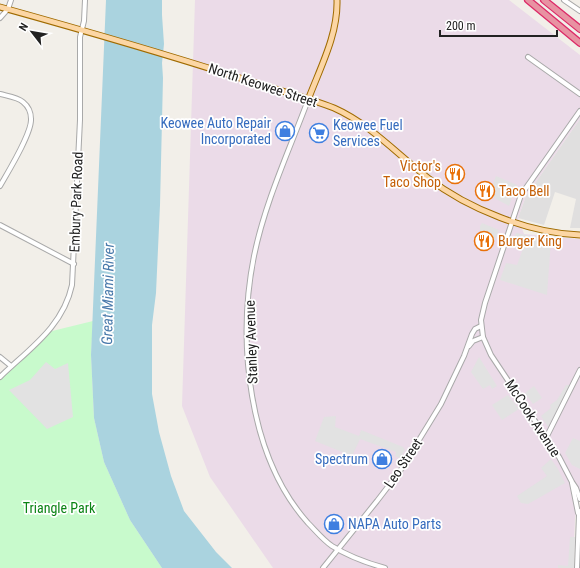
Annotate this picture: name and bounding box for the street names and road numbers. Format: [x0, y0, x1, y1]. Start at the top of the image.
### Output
street label: North Keowee Street [206, 60, 320, 110]
street label: Embury Park Road [66, 151, 86, 253]
street label: Stanley Avenue [242, 299, 260, 384]
street label: McCook Avenue [502, 376, 564, 460]
street label: Leo Street [381, 435, 425, 491]

